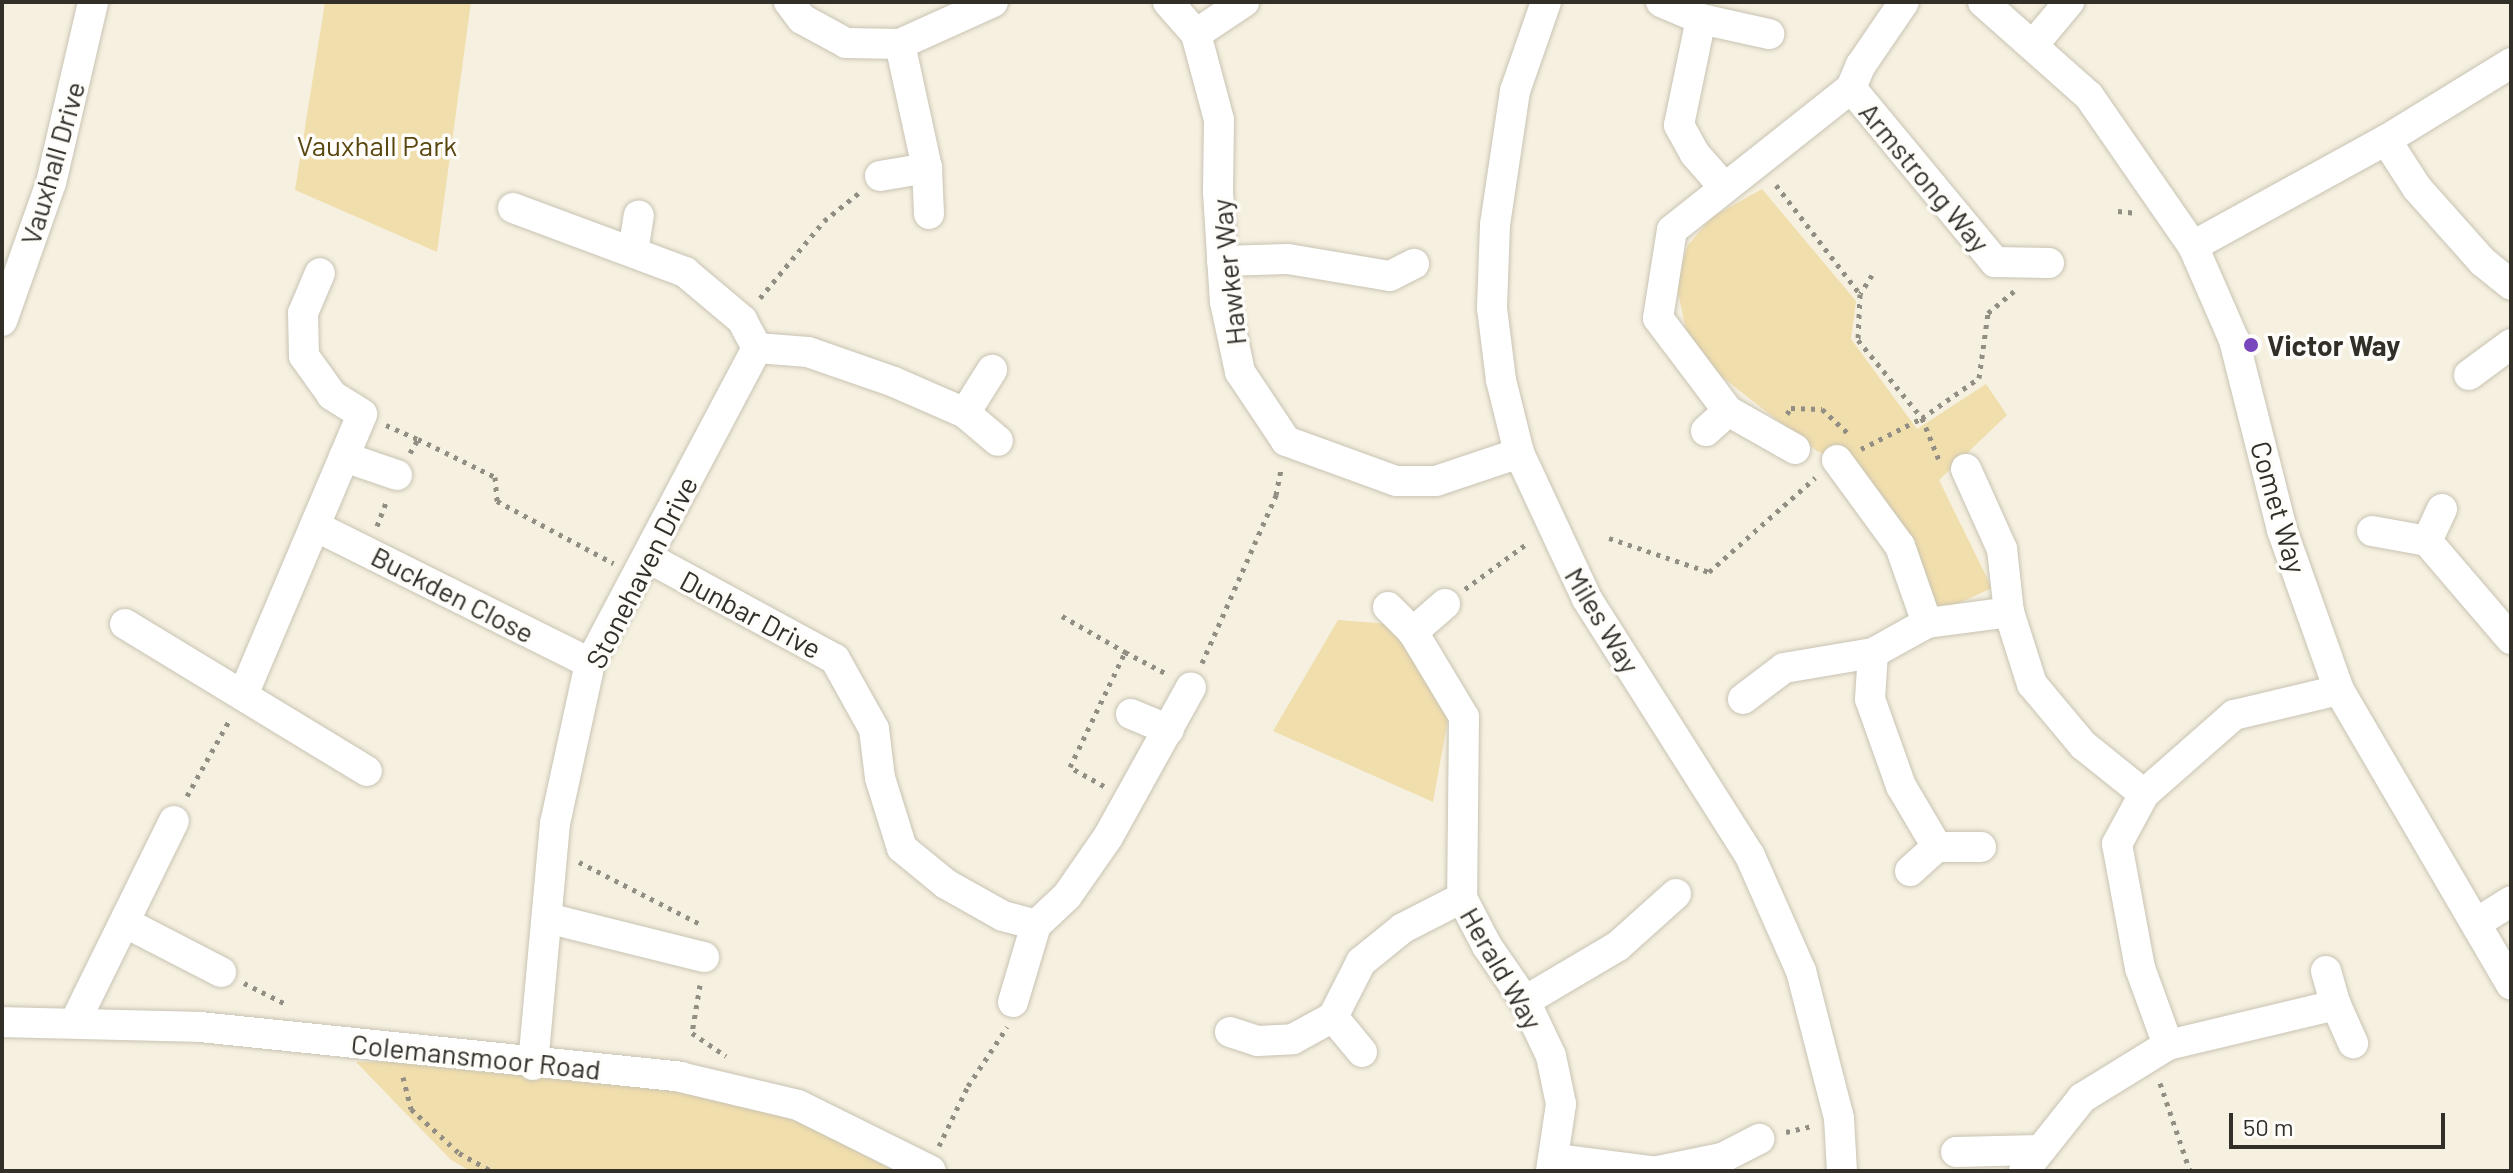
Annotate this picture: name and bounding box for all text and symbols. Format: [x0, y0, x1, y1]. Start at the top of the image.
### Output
street label: Vauxhall Drive [13, 78, 91, 248]
street label: Armstrong Way [1853, 95, 1997, 259]
park label: Vauxhall Park [297, 128, 457, 162]
street label: Hawker Way [1204, 197, 1252, 347]
place label: Victor Way [2267, 328, 2400, 362]
marker: Victor Way [2242, 336, 2260, 354]
street label: Comet Way [2244, 437, 2314, 577]
street label: Stonehaven Drive [578, 470, 704, 674]
street label: Buckden Close [366, 539, 540, 649]
street label: Miles Way [1558, 561, 1648, 679]
street label: Dunbar Drive [675, 563, 827, 665]
street label: Herald Way [1454, 901, 1550, 1035]
street label: Colemansmoor Road [350, 1026, 602, 1086]
scale bar [2233, 1097, 2449, 1147]
text: 50 m [2243, 1112, 2294, 1141]

